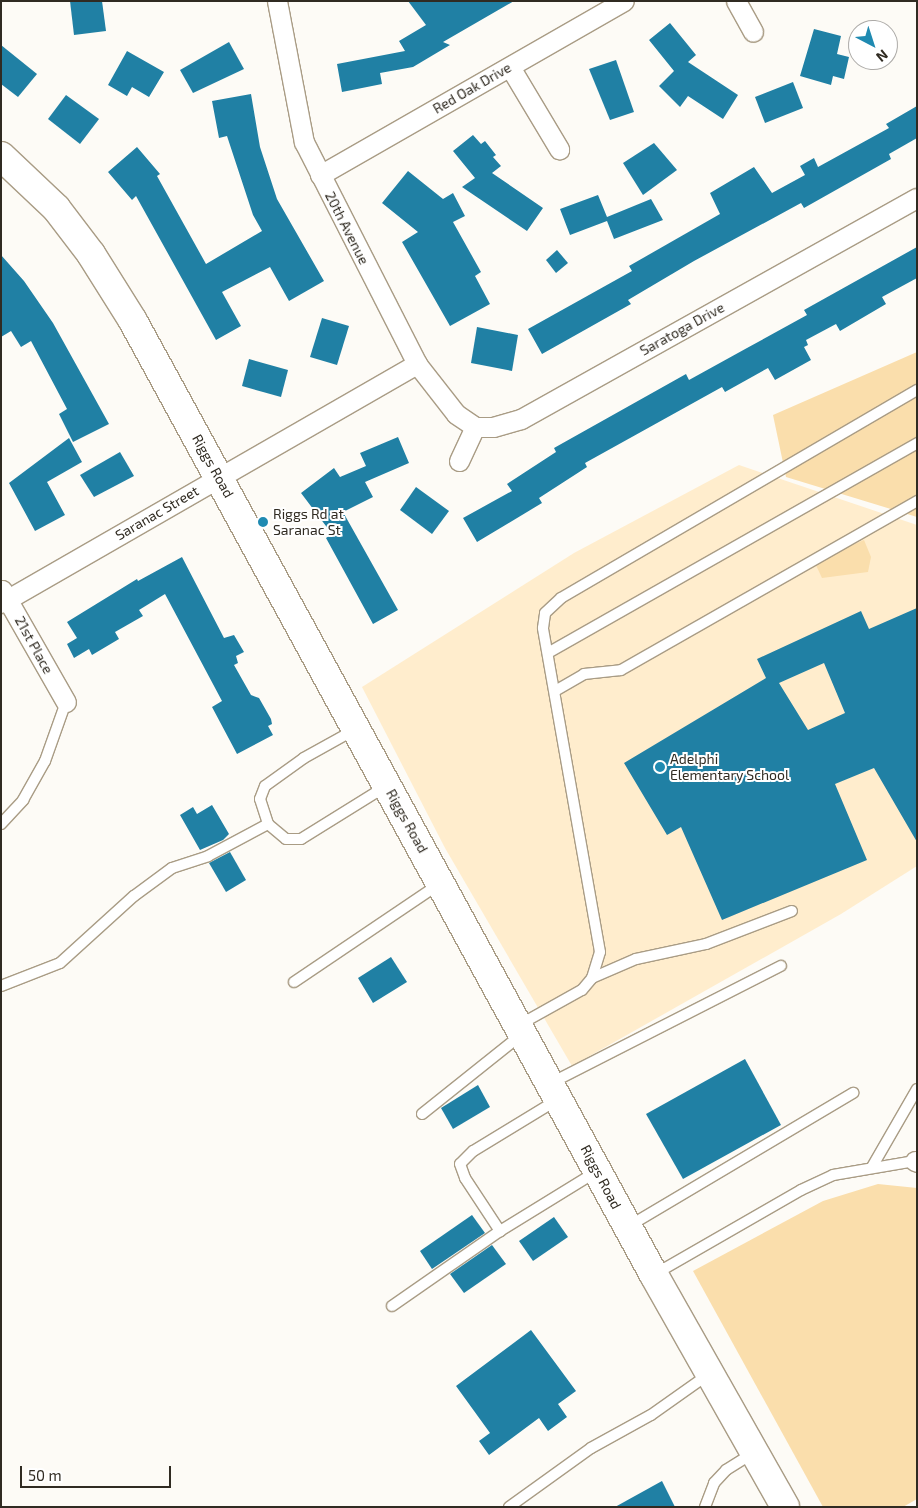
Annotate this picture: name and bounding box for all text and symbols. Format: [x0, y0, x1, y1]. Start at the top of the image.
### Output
north arrow [848, 20, 898, 70]
text: N [873, 46, 892, 66]
street label: Red Oak Drive [430, 59, 514, 117]
street label: 20th Avenue [321, 189, 373, 267]
street label: Saratoga Drive [637, 299, 727, 359]
street label: Riggs Road [189, 431, 237, 501]
street label: Saranac Street [112, 482, 202, 544]
place label: Riggs Rd at Saranac St [273, 506, 344, 538]
marker: Riggs Rd at Saranac St [257, 516, 269, 528]
street label: 21st Place [11, 613, 57, 677]
place label: Adelphi Elementary School [670, 751, 789, 784]
marker: Adelphi Elementary School [654, 761, 666, 773]
street label: Riggs Road [383, 786, 431, 856]
street label: Riggs Road [577, 1142, 625, 1212]
scale bar [22, 1456, 174, 1488]
text: 50 m [28, 1466, 62, 1484]

